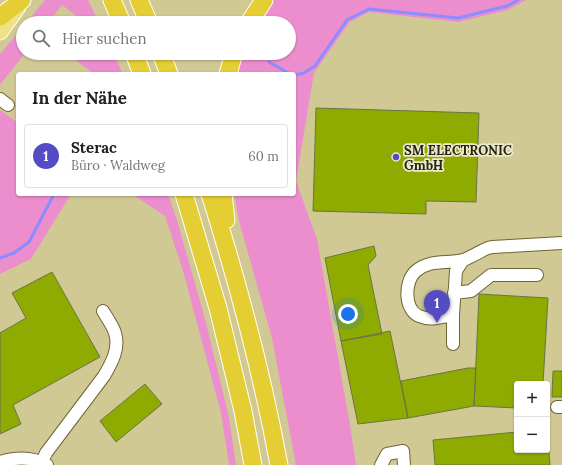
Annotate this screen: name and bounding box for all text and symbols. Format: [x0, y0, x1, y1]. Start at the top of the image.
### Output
search box [16, 16, 296, 60]
icon: search [30, 27, 52, 49]
text: Hier suchen [62, 29, 146, 48]
text: In der Nähe [32, 87, 127, 109]
text: Sterac [71, 138, 117, 157]
place label: SM ELECTRONIC GmbH [404, 142, 512, 174]
text: 1 [43, 148, 49, 165]
text: 60 m [248, 148, 279, 165]
marker: SM ELECTRONIC GmbH [391, 152, 401, 162]
text: Büro · Waldweg [71, 157, 165, 174]
pin: 1 [424, 290, 450, 323]
your location [338, 304, 358, 324]
map controls [514, 381, 550, 453]
button: + [514, 381, 550, 417]
button: − [514, 417, 550, 453]

